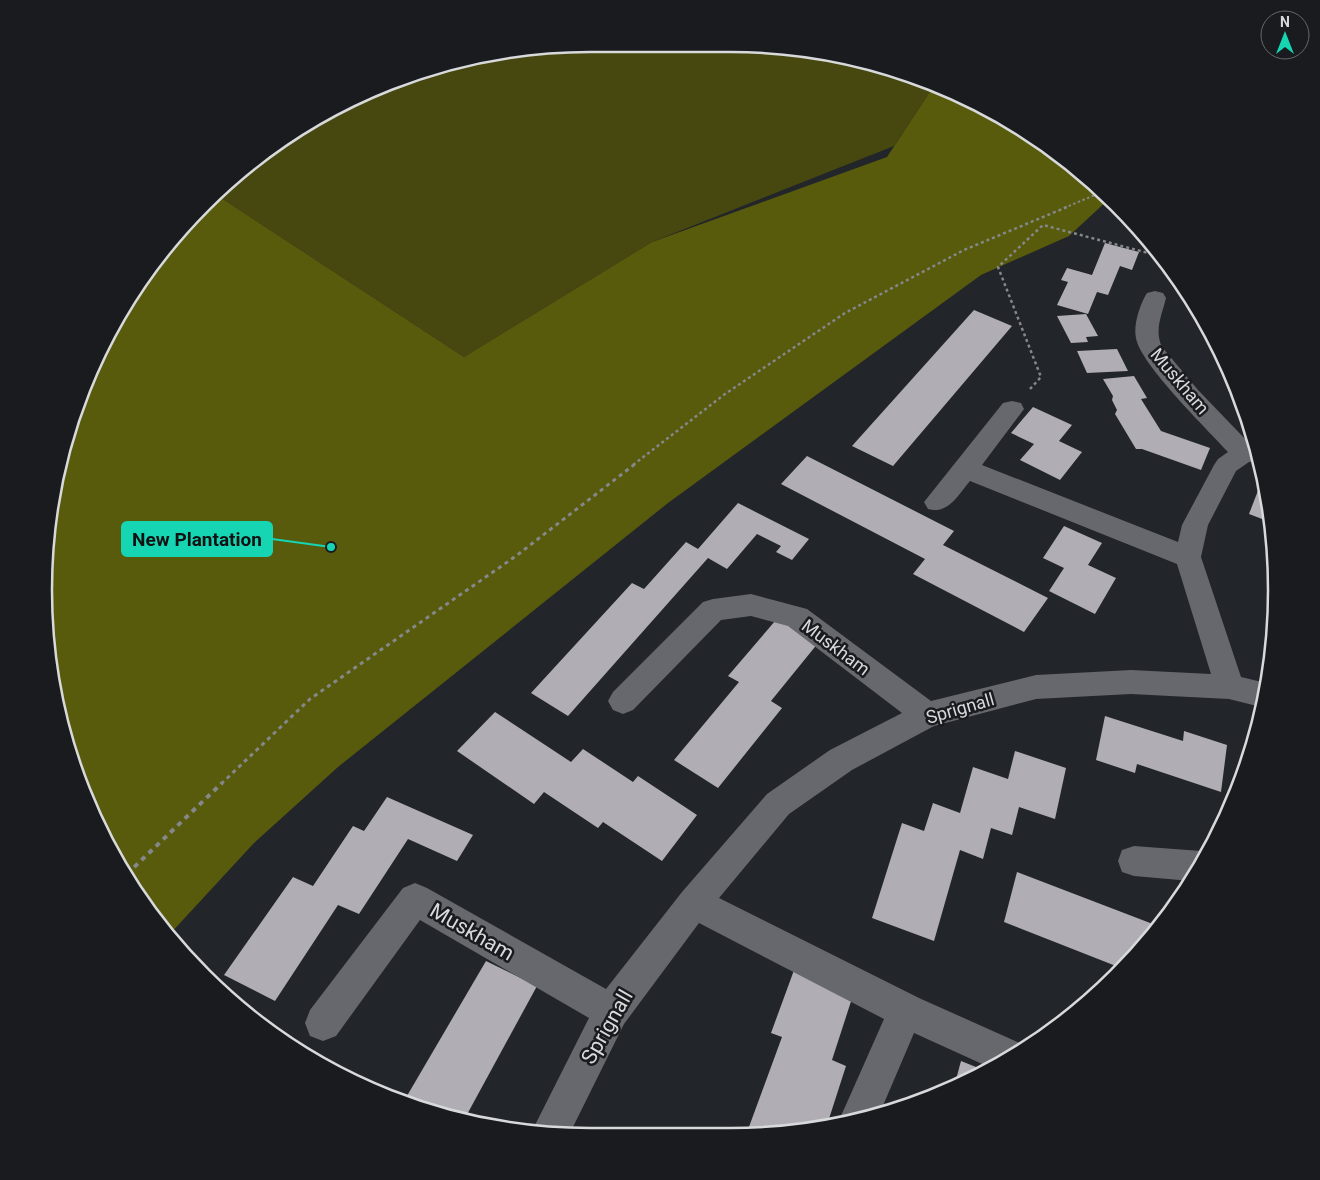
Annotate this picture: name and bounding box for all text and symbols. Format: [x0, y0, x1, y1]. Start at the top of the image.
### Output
north arrow [1260, 10, 1310, 60]
text: N [1280, 14, 1290, 30]
street label: Muskham [1146, 344, 1214, 418]
callout: New Plantation [122, 522, 272, 556]
text: New Plantation [132, 528, 262, 551]
street label: Muskham [798, 615, 874, 679]
street label: Sprignall [924, 688, 996, 728]
street label: Muskham [426, 898, 518, 966]
street label: Sprignall [576, 986, 638, 1068]

